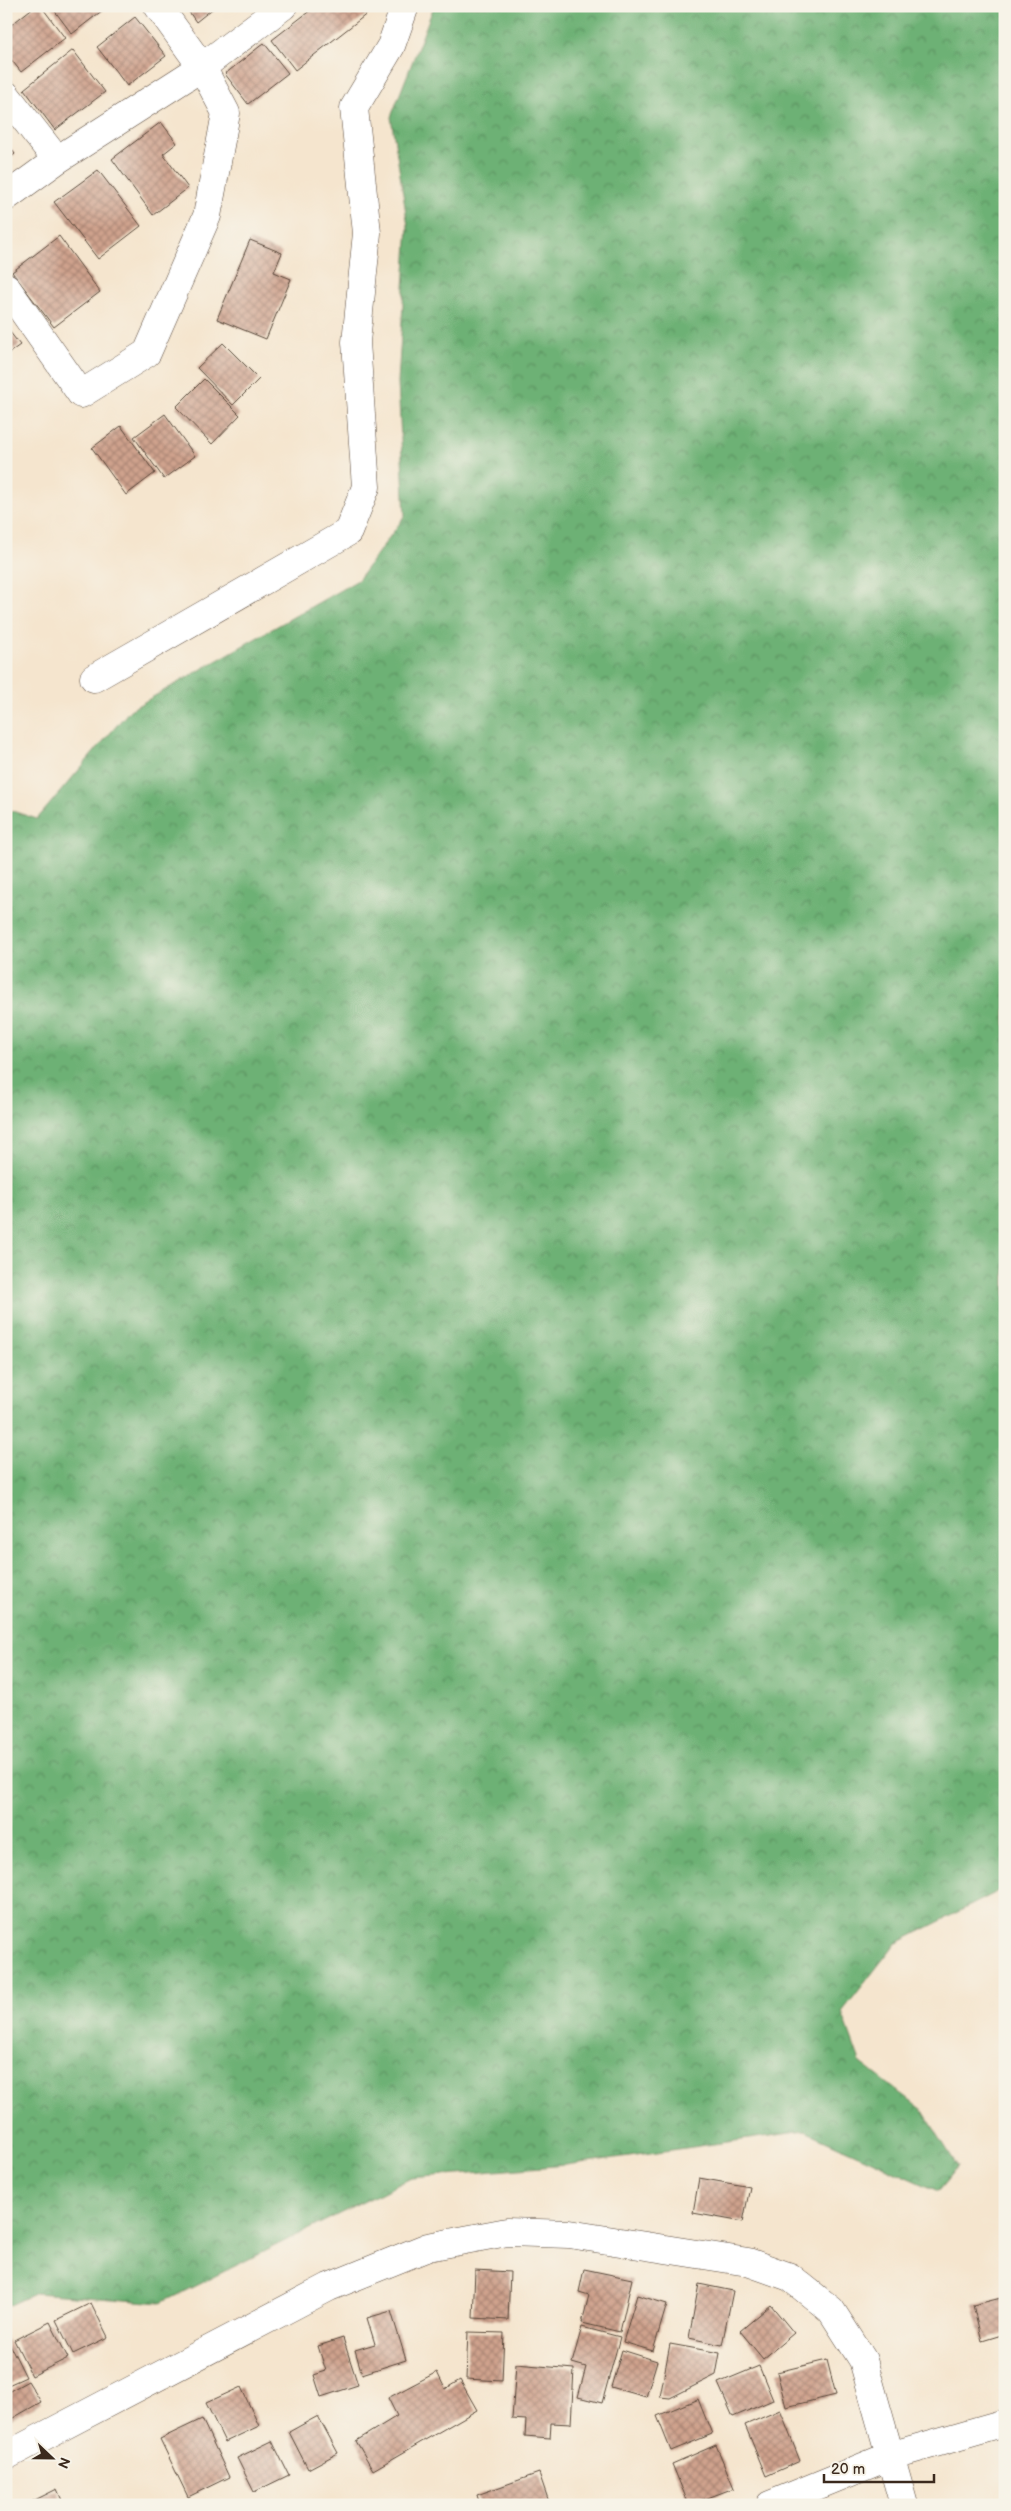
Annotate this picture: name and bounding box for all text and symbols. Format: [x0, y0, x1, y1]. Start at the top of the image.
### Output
north arrow [28, 2434, 78, 2484]
scale bar [824, 2451, 934, 2483]
text: N [54, 2455, 73, 2471]
text: 20 m [831, 2460, 865, 2479]

